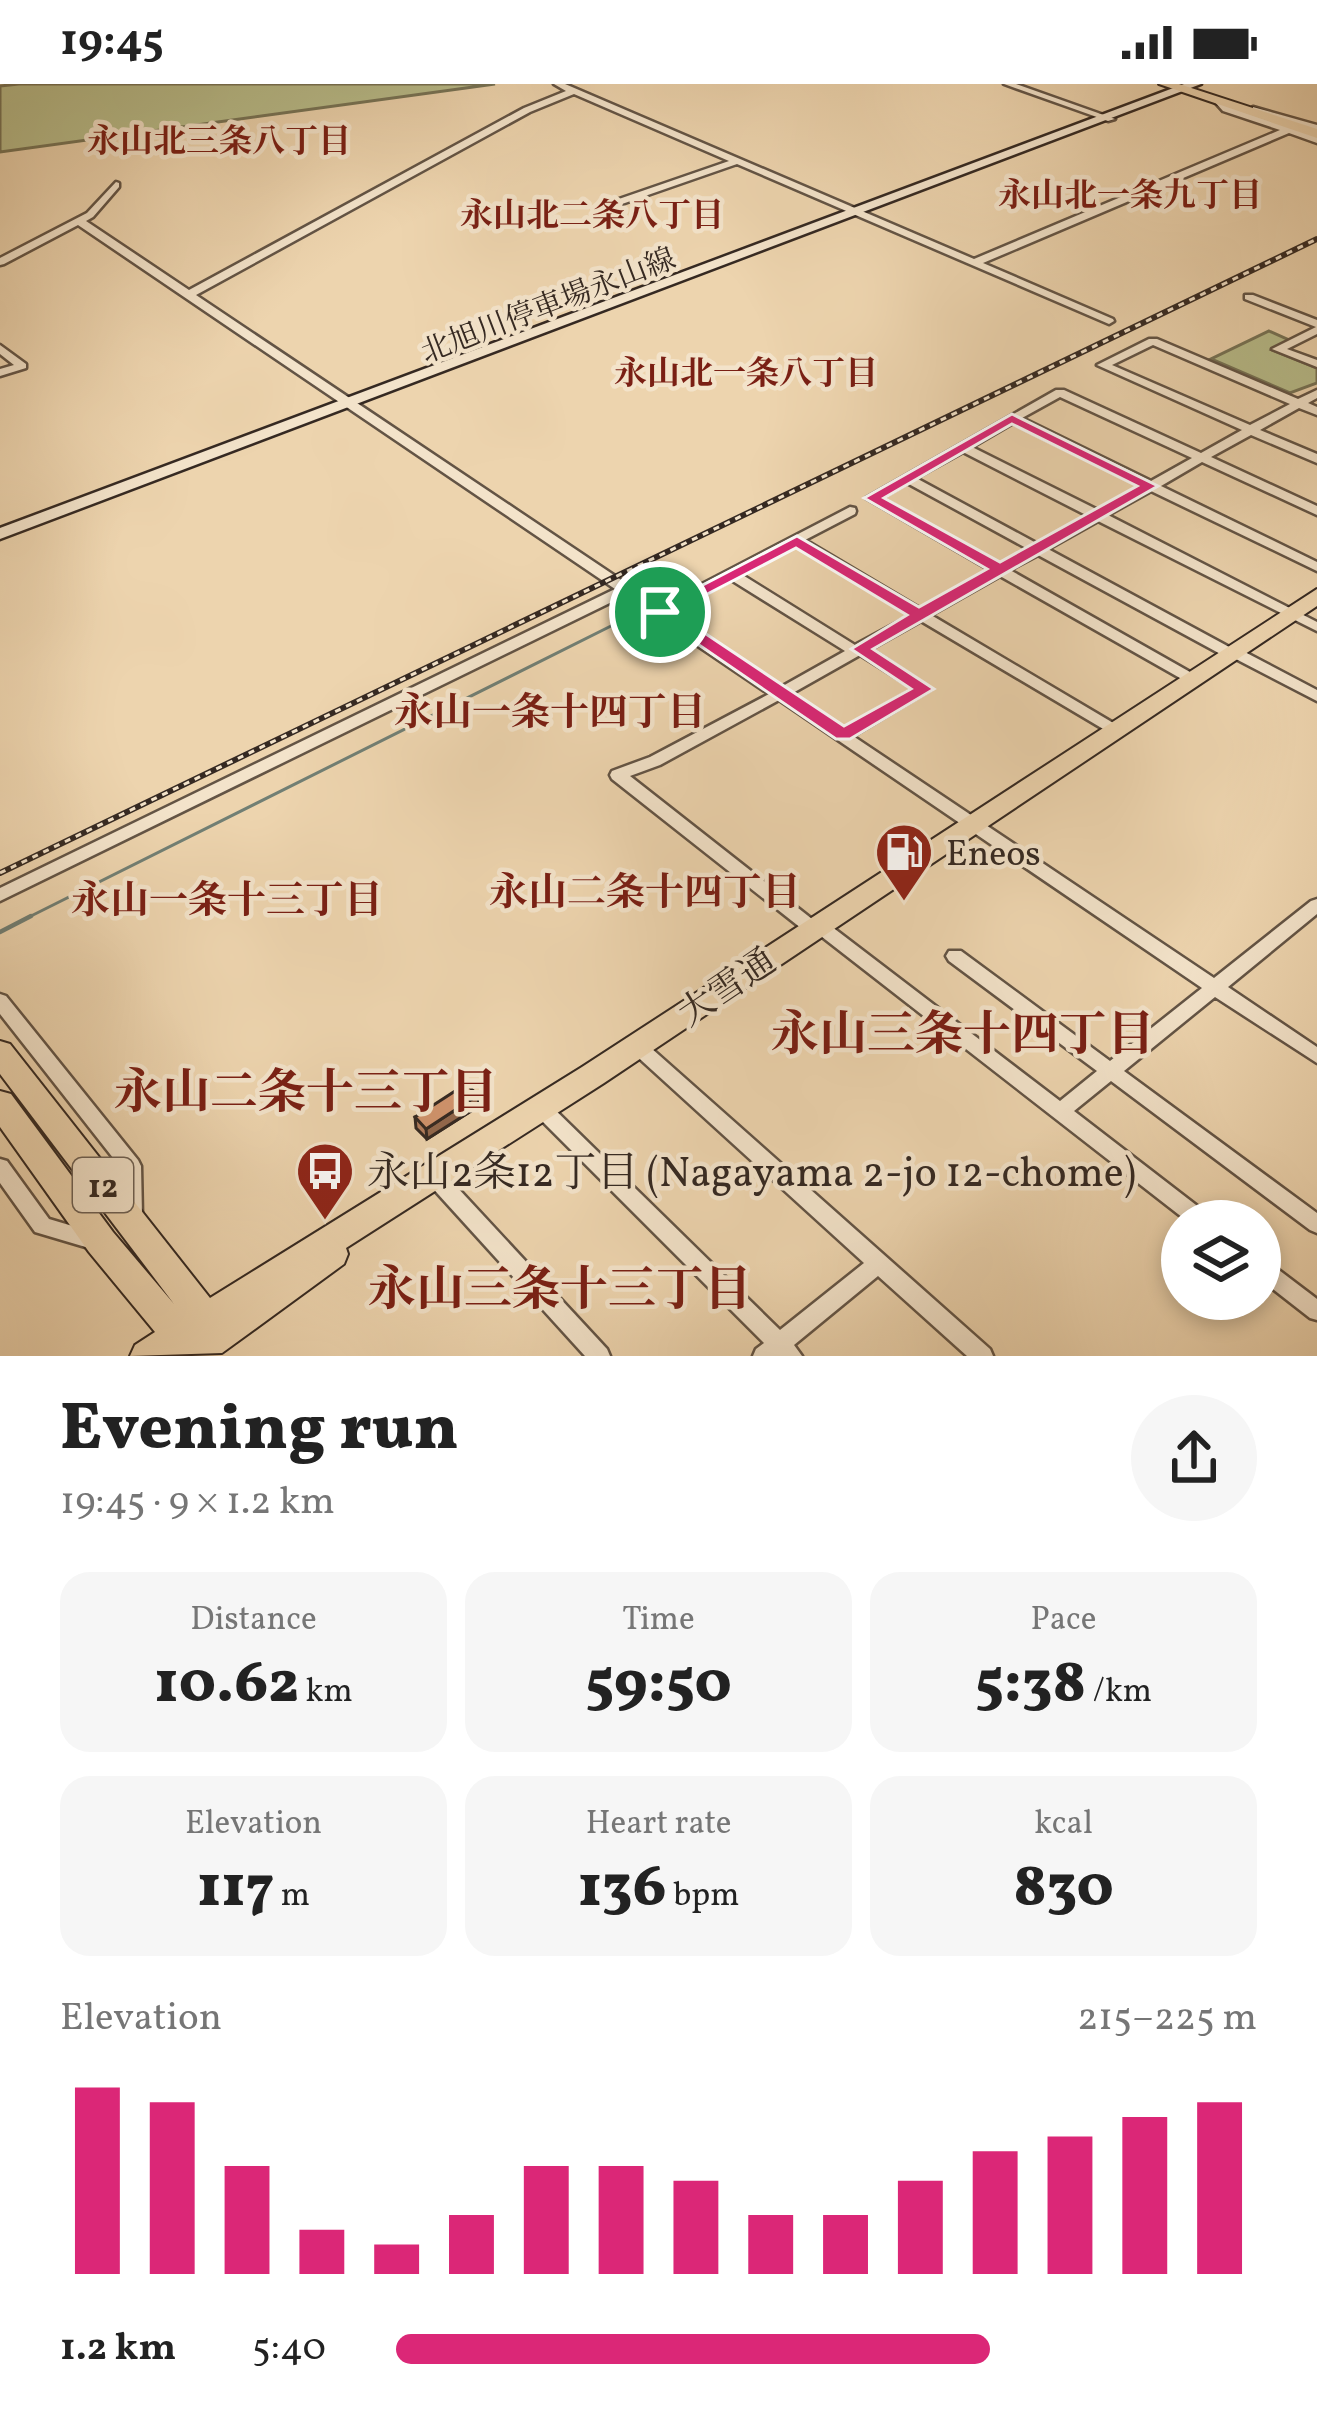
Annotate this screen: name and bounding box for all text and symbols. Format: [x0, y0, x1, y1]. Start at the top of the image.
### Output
text: 19:45 [60, 11, 164, 74]
district label: 永山北三条八丁目 [87, 121, 351, 167]
district label: 永山北一条九丁目 [998, 175, 1262, 221]
district label: 永山北二条八丁目 [460, 195, 724, 241]
street label: 北旭川停車場永山線 [415, 239, 682, 375]
district label: 永山北一条八丁目 [614, 353, 878, 399]
pin [609, 561, 711, 663]
icon: arrive [627, 579, 693, 645]
district label: 永山一条十四丁目 [394, 688, 706, 742]
fuel station icon: Eneos [873, 821, 935, 903]
place label: Eneos [946, 831, 1041, 881]
district label: 永山二条十四丁目 [489, 868, 801, 922]
district label: 永山一条十三丁目 [71, 876, 383, 930]
street label: 大雪通 [669, 938, 787, 1040]
district label: 永山三条十四丁目 [771, 1004, 1155, 1071]
district label: 永山二条十三丁目 [114, 1062, 498, 1129]
bus stop icon: 永山2条12丁目 (Nagayama 2-jo 12-chome) [294, 1140, 356, 1222]
place label: 永山2条12丁目 (Nagayama 2-jo 12-chome) [367, 1146, 1136, 1205]
road number: 12 [73, 1158, 133, 1212]
map controls [1161, 1200, 1281, 1320]
button: layers [1161, 1200, 1281, 1320]
district label: 永山三条十三丁目 [368, 1259, 752, 1326]
text: Evening run [60, 1385, 459, 1477]
button: share [1131, 1395, 1257, 1521]
text: 19:45 · 9 × 1.2 km [60, 1476, 335, 1530]
text: Distance [190, 1598, 317, 1644]
text: Time [622, 1598, 695, 1644]
text: Pace [1031, 1598, 1097, 1644]
text: 10.62 [154, 1644, 299, 1727]
text: 59:50 [585, 1644, 732, 1727]
text: 5:38 [975, 1644, 1086, 1727]
text: km [299, 1670, 353, 1716]
text: /km [1086, 1670, 1152, 1716]
text: Elevation [185, 1802, 322, 1848]
text: Heart rate [586, 1802, 731, 1848]
text: kcal [1034, 1802, 1093, 1848]
text: 117 [197, 1848, 274, 1931]
text: 136 [578, 1848, 667, 1931]
text: 830 [1013, 1848, 1114, 1931]
text: m [274, 1874, 310, 1920]
text: bpm [667, 1874, 739, 1920]
text: Elevation [60, 1992, 222, 2046]
text: 215–225 m [1077, 1992, 1257, 2046]
text: 1.2 km [60, 2322, 176, 2376]
text: 5:40 [252, 2322, 326, 2376]

